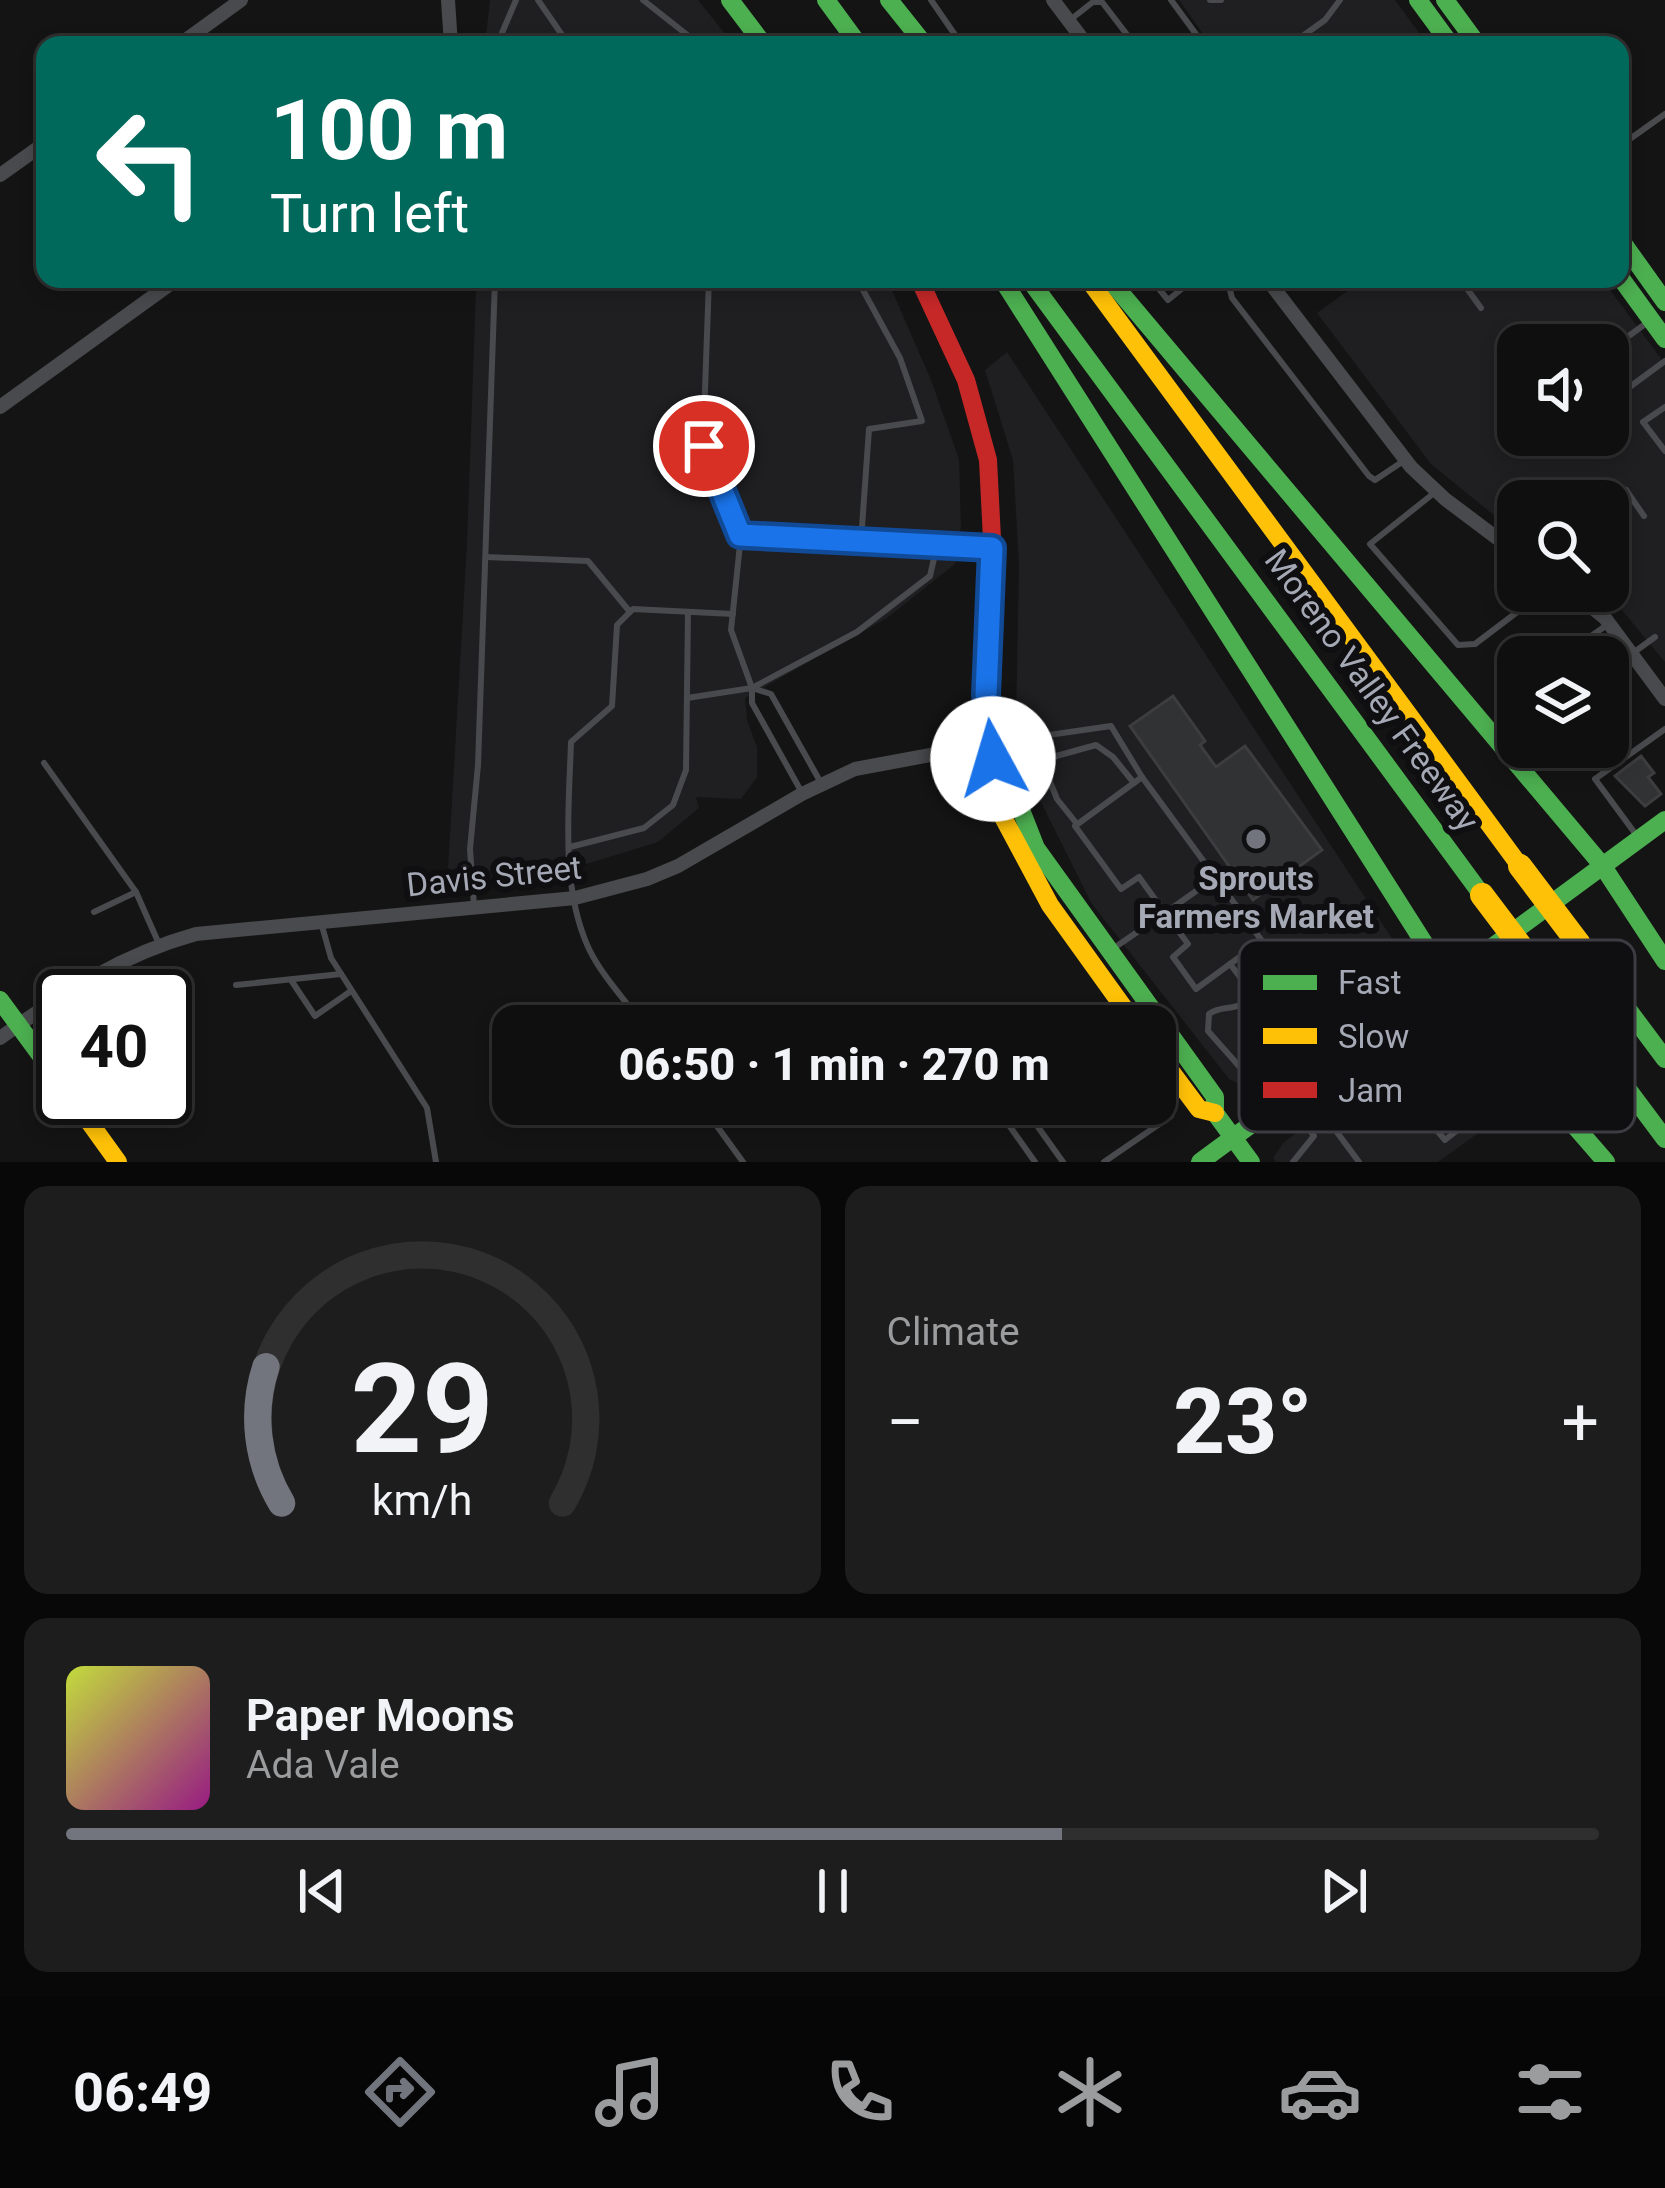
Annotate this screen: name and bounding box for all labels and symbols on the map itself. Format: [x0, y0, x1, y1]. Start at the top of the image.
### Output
pin [653, 395, 755, 497]
street label: Moreno Valley Freeway [1257, 542, 1487, 839]
position arrow [930, 696, 1056, 822]
marker: Sprouts Farmers Market [1243, 826, 1269, 852]
street label: Davis Street [405, 847, 583, 905]
place label: Sprouts Farmers Market [1138, 859, 1374, 936]
legend [1239, 940, 1635, 1132]
text: Fast [1338, 963, 1401, 1002]
speed limit sign: 40 [36, 969, 192, 1125]
text: Slow [1338, 1017, 1409, 1056]
text: Jam [1338, 1071, 1403, 1110]

